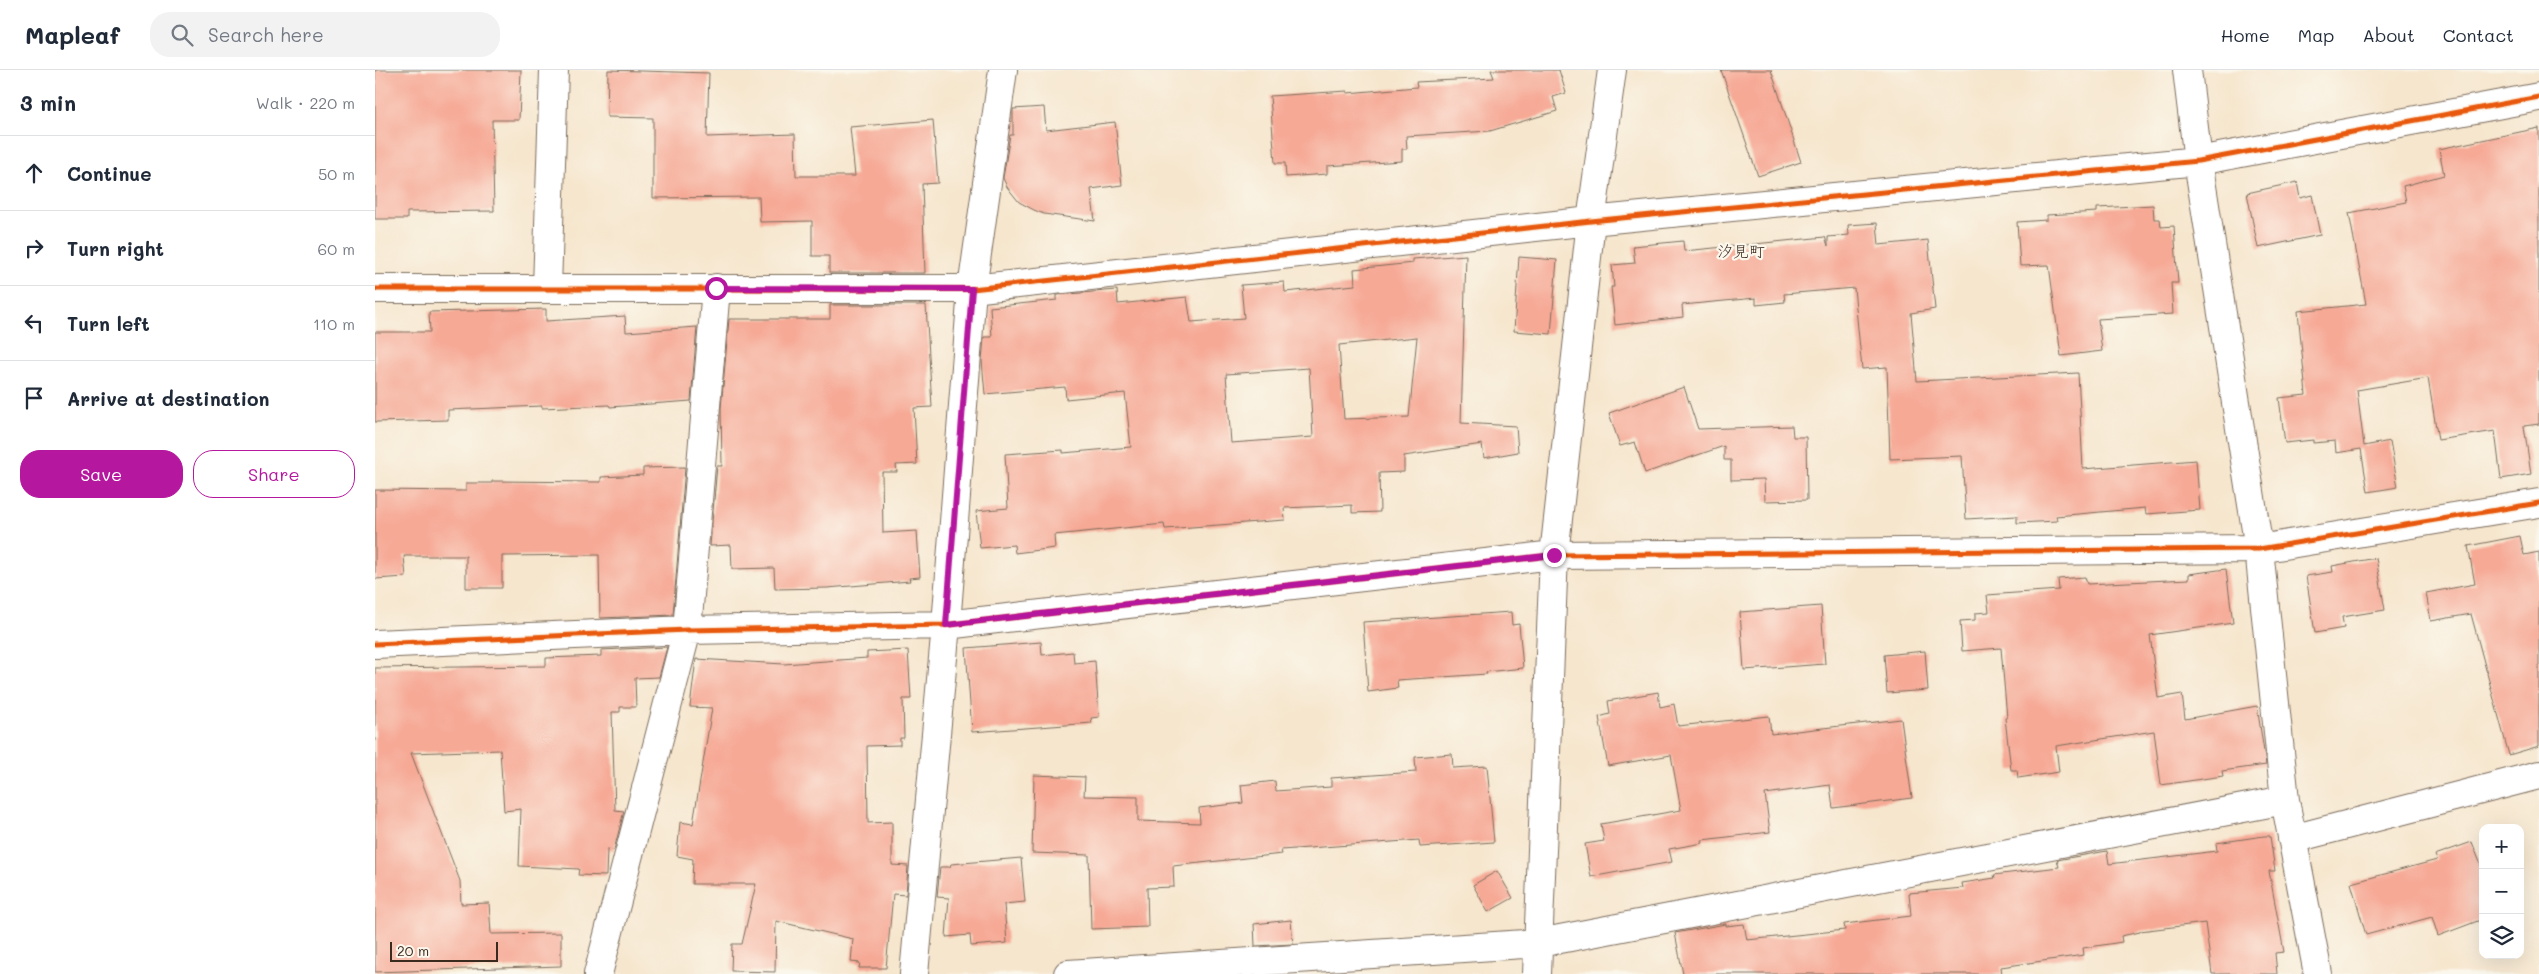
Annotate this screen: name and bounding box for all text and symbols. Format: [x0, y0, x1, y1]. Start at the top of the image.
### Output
search box [150, 12, 500, 57]
text: Mapleaf [25, 19, 120, 50]
icon: search [168, 21, 196, 49]
text: Search here [208, 22, 324, 47]
text: Home [2221, 23, 2270, 47]
text: Map [2298, 23, 2334, 47]
text: About [2362, 23, 2415, 47]
text: Contact [2443, 23, 2514, 47]
text: 3 min [20, 89, 76, 116]
text: Walk · 220 m [256, 92, 355, 113]
icon: ahead [20, 159, 48, 187]
text: Continue [67, 161, 152, 186]
text: 50 m [318, 163, 355, 184]
icon: right [20, 234, 48, 262]
text: Turn right [67, 236, 164, 261]
text: 60 m [318, 238, 355, 259]
district label: 汐見町 [1717, 240, 1765, 261]
route start [705, 277, 728, 300]
icon: left [20, 309, 48, 337]
text: Turn left [67, 311, 150, 336]
text: 110 m [313, 313, 355, 334]
icon: arrive [20, 384, 48, 412]
text: Arrive at destination [67, 386, 270, 411]
button: Save [20, 450, 183, 498]
button: Share [193, 450, 355, 498]
route end [1543, 544, 1566, 567]
map controls [2479, 824, 2524, 959]
button: + [2479, 824, 2524, 869]
button: − [2479, 869, 2524, 914]
button: layers [2479, 914, 2524, 959]
scale bar [390, 939, 497, 962]
text: 20 m [397, 941, 429, 960]

